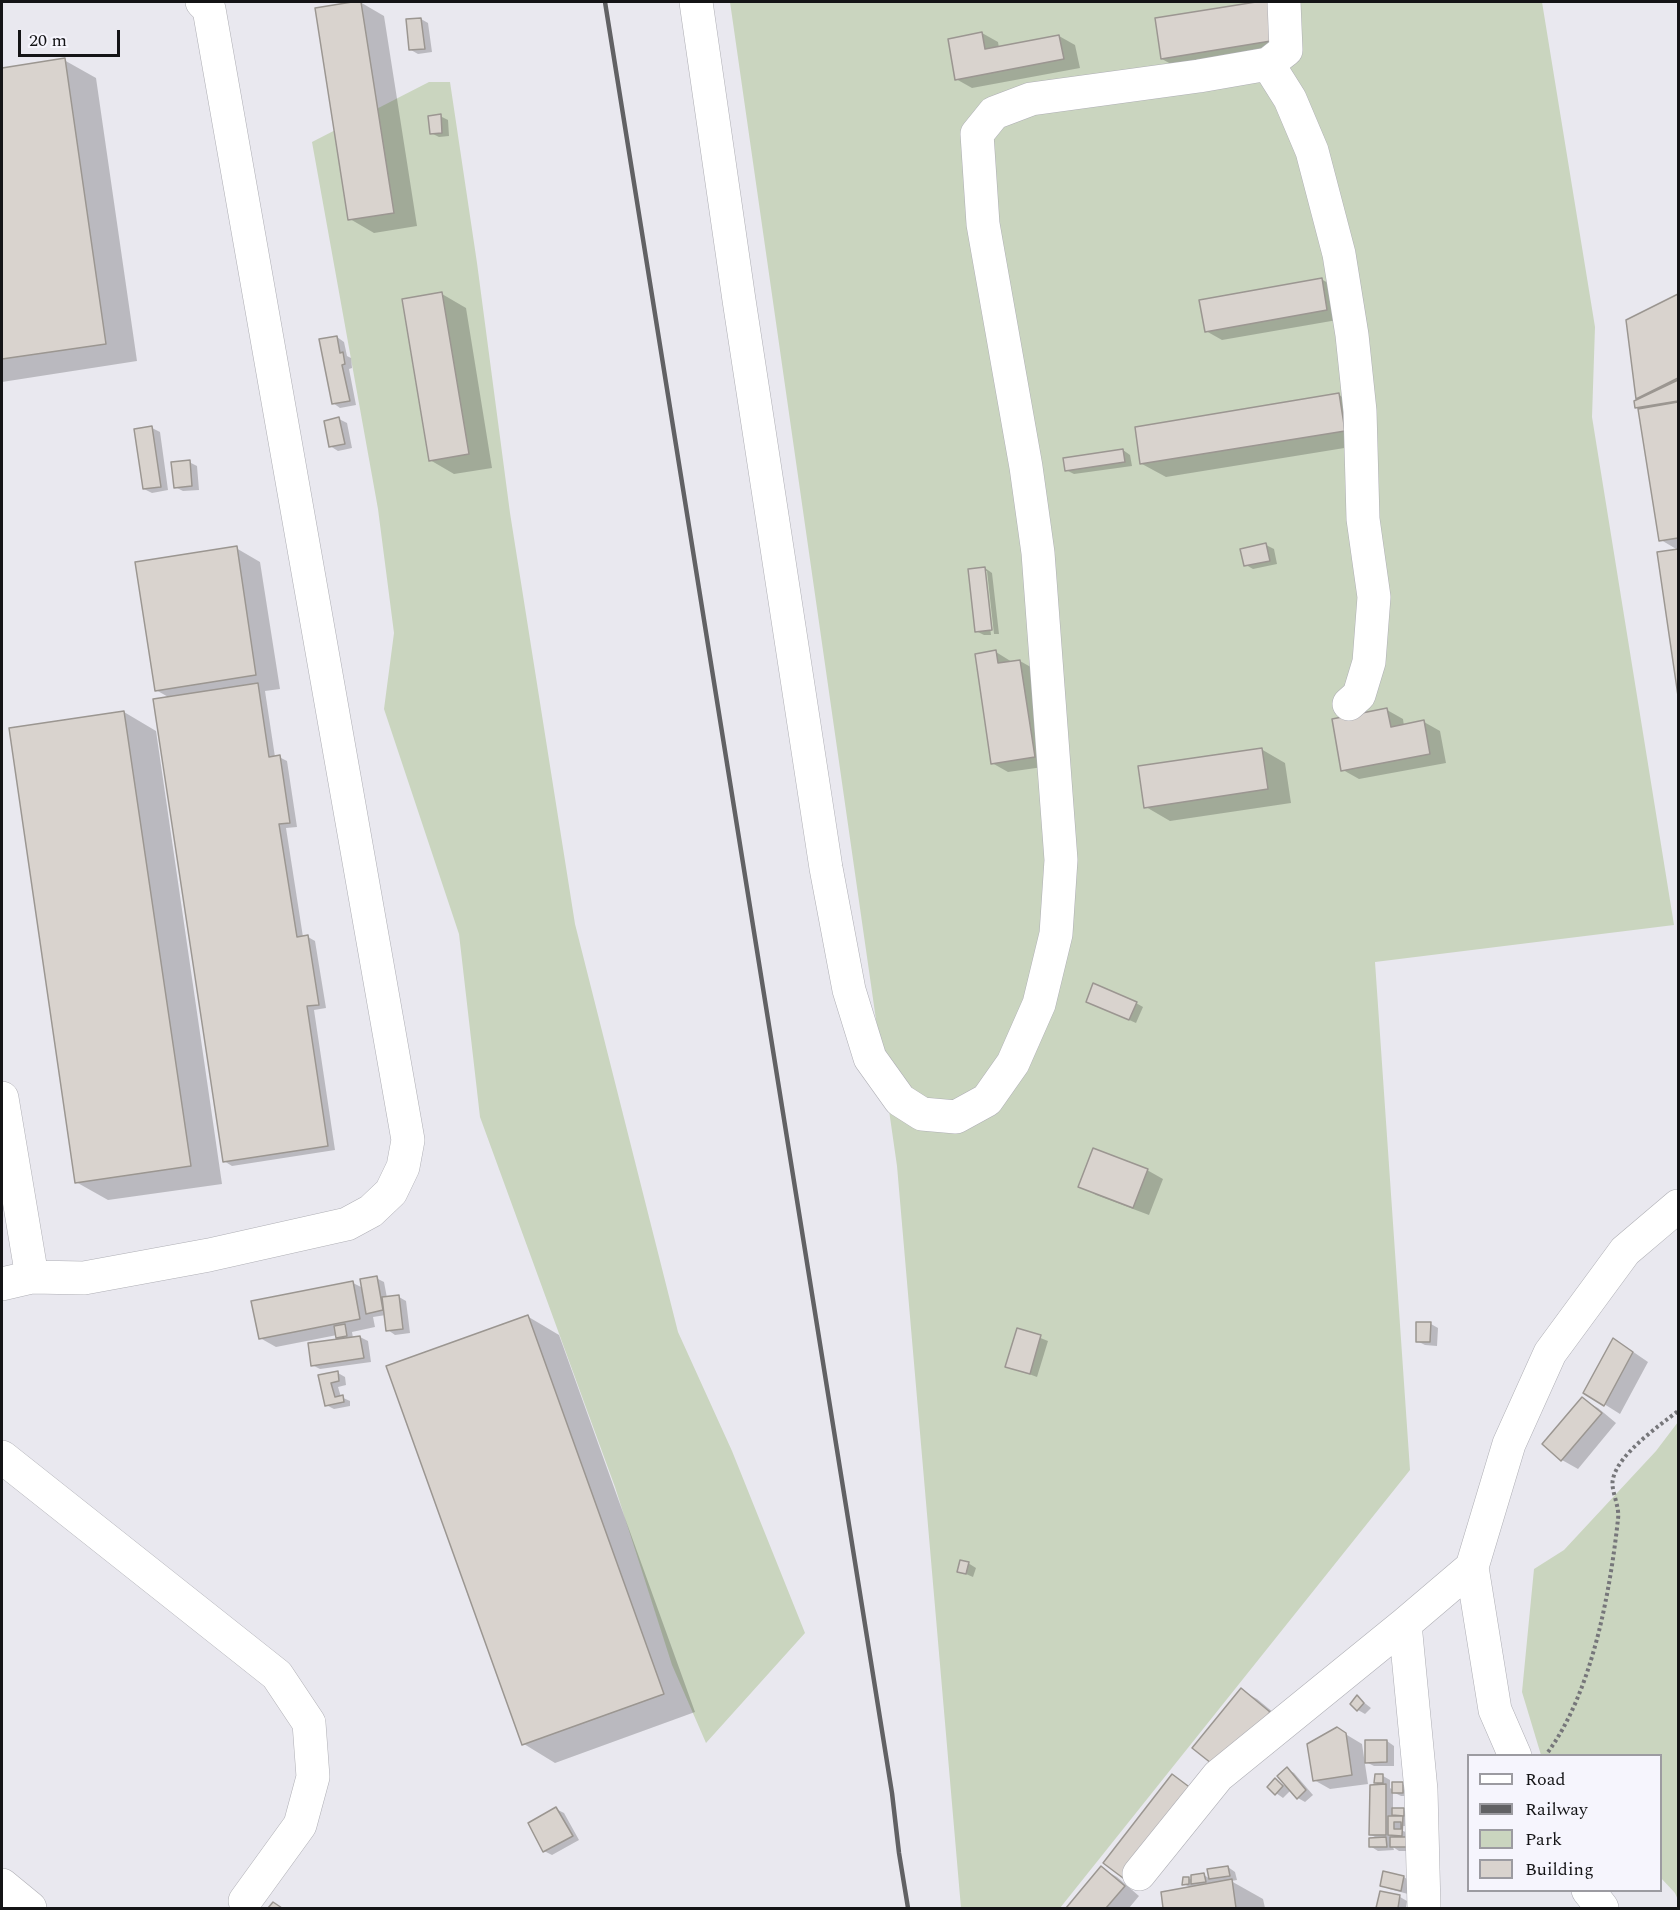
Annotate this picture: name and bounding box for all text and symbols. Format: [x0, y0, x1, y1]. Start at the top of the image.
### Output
scale bar [21, 18, 123, 56]
text: 20 m [29, 27, 67, 54]
legend [1467, 1754, 1662, 1892]
text: Road [1525, 1766, 1566, 1793]
text: Railway [1525, 1796, 1588, 1823]
text: Park [1525, 1826, 1562, 1853]
text: Building [1525, 1856, 1594, 1883]

